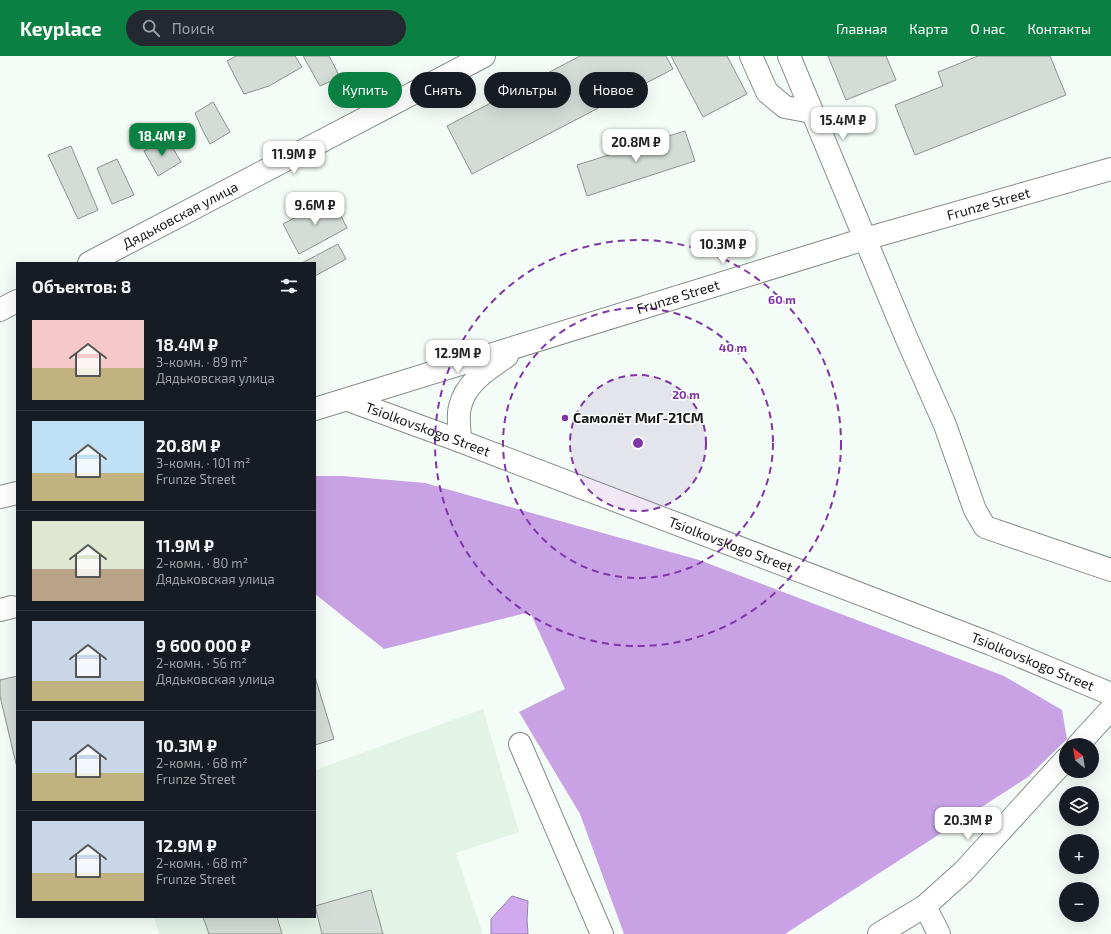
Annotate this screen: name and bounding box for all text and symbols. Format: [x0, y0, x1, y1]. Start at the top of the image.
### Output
search box [126, 10, 406, 46]
text: Keyplace [20, 17, 102, 40]
icon: search [140, 17, 162, 39]
text: Поиск [172, 19, 215, 37]
text: Главная [836, 20, 887, 37]
text: Карта [909, 20, 948, 37]
text: О нас [970, 20, 1006, 37]
text: Контакты [1028, 20, 1091, 37]
chip: Купить [328, 72, 402, 108]
chip: Снять [410, 72, 476, 108]
chip: Фильтры [484, 72, 571, 108]
chip: Новое [579, 72, 648, 108]
pin: 15.4M ₽ [806, 107, 880, 141]
text: 15.4M ₽ [820, 112, 866, 128]
pin: 18.4M ₽ [125, 123, 199, 157]
text: 18.4M ₽ [138, 128, 186, 144]
pin: 20.8M ₽ [599, 129, 673, 163]
text: 20.8M ₽ [611, 134, 661, 150]
pin: 11.9M ₽ [257, 141, 331, 175]
text: 11.9M ₽ [272, 146, 316, 162]
street label: Дядьковская улица [119, 178, 241, 252]
street label: Frunze Street [945, 183, 1032, 223]
pin: 9.6M ₽ [282, 192, 348, 226]
text: 9.6M ₽ [295, 197, 335, 213]
pin: 10.3M ₽ [686, 231, 760, 265]
text: 10.3M ₽ [700, 236, 746, 252]
icon: filters [278, 275, 300, 297]
text: Объектов: 8 [32, 276, 131, 296]
street label: Frunze Street [634, 276, 721, 317]
text: 60 m [768, 292, 796, 306]
text: 18.4M ₽ [156, 334, 218, 354]
icon: home [64, 336, 112, 384]
pin: 12.9M ₽ [421, 340, 495, 374]
text: 40 m [719, 340, 747, 354]
text: 12.9M ₽ [435, 345, 481, 361]
text: 3-комн. · 89 m² [156, 354, 248, 370]
text: Дядьковская улица [156, 370, 275, 386]
text: 20 m [672, 387, 700, 401]
street label: Tsiolkovskogo Street [363, 398, 493, 460]
place label: Самолёт МиГ-21СМ [573, 409, 704, 426]
marker: Самолёт МиГ-21СМ [560, 413, 570, 423]
text: 20.8M ₽ [156, 435, 221, 455]
centre of rings [631, 436, 645, 450]
icon: home [64, 437, 112, 485]
text: 3-комн. · 101 m² [156, 455, 250, 471]
text: Frunze Street [156, 471, 236, 487]
street label: Tsiolkovskogo Street [666, 513, 795, 575]
text: 11.9M ₽ [156, 535, 214, 555]
icon: home [64, 537, 112, 585]
text: 2-комн. · 80 m² [156, 555, 248, 571]
text: Дядьковская улица [156, 571, 275, 587]
street label: Tsiolkovskogo Street [969, 628, 1097, 694]
text: 9 600 000 ₽ [156, 635, 251, 655]
icon: home [64, 637, 112, 685]
text: 2-комн. · 56 m² [156, 655, 247, 671]
text: Дядьковская улица [156, 671, 275, 687]
text: 10.3M ₽ [156, 735, 217, 755]
icon: home [64, 737, 112, 785]
north arrow [1059, 738, 1099, 778]
map controls [1059, 738, 1099, 922]
text: 2-комн. · 68 m² [156, 755, 248, 771]
text: Frunze Street [156, 771, 236, 787]
button: layers [1059, 786, 1099, 826]
pin: 20.3M ₽ [931, 807, 1005, 841]
text: 20.3M ₽ [944, 812, 992, 828]
button: + [1059, 834, 1099, 874]
text: 12.9M ₽ [156, 835, 217, 855]
icon: home [64, 837, 112, 885]
text: 2-комн. · 68 m² [156, 855, 248, 871]
text: Frunze Street [156, 871, 236, 887]
button: − [1059, 882, 1099, 922]

